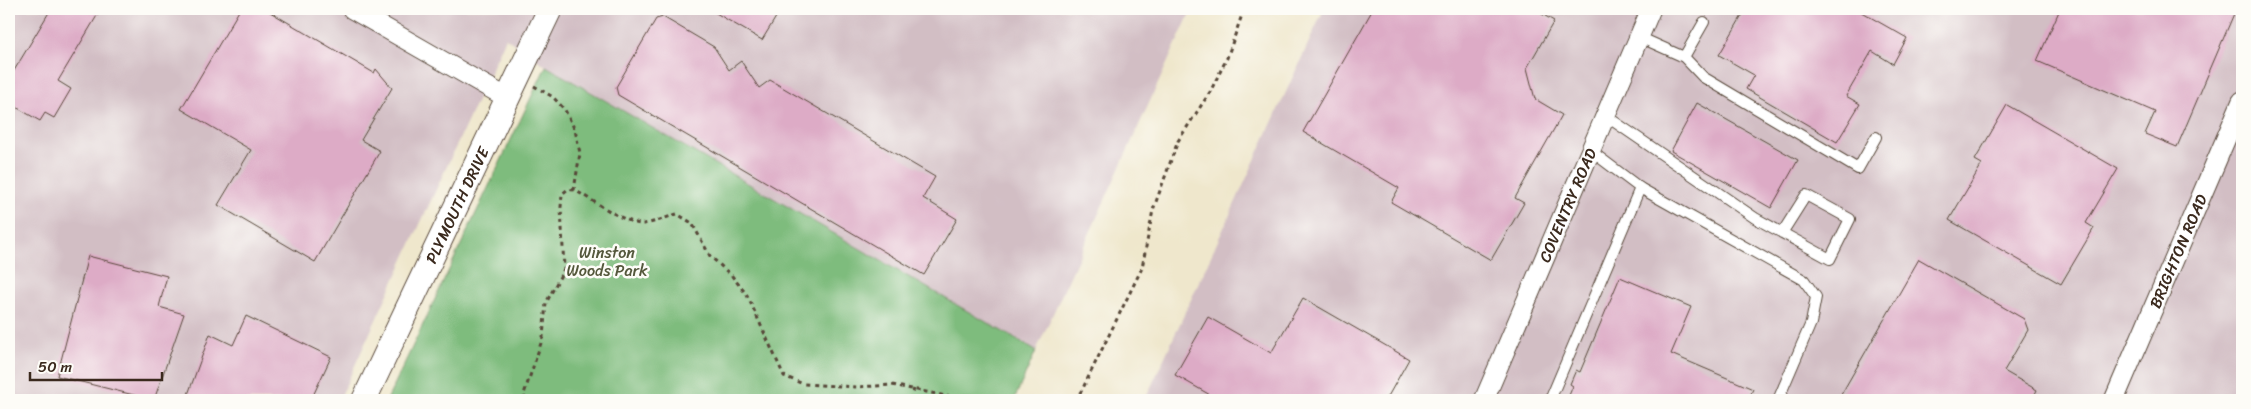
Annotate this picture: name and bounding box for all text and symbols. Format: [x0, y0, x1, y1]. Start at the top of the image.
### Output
street label: PLYMOUTH DRIVE [417, 141, 498, 269]
street label: COVENTRY ROAD [1530, 143, 1605, 267]
street label: BRIGHTON ROAD [2141, 189, 2216, 313]
park label: Winston Woods Park [566, 238, 648, 285]
scale bar [30, 349, 162, 381]
text: 50 m [38, 354, 73, 380]

